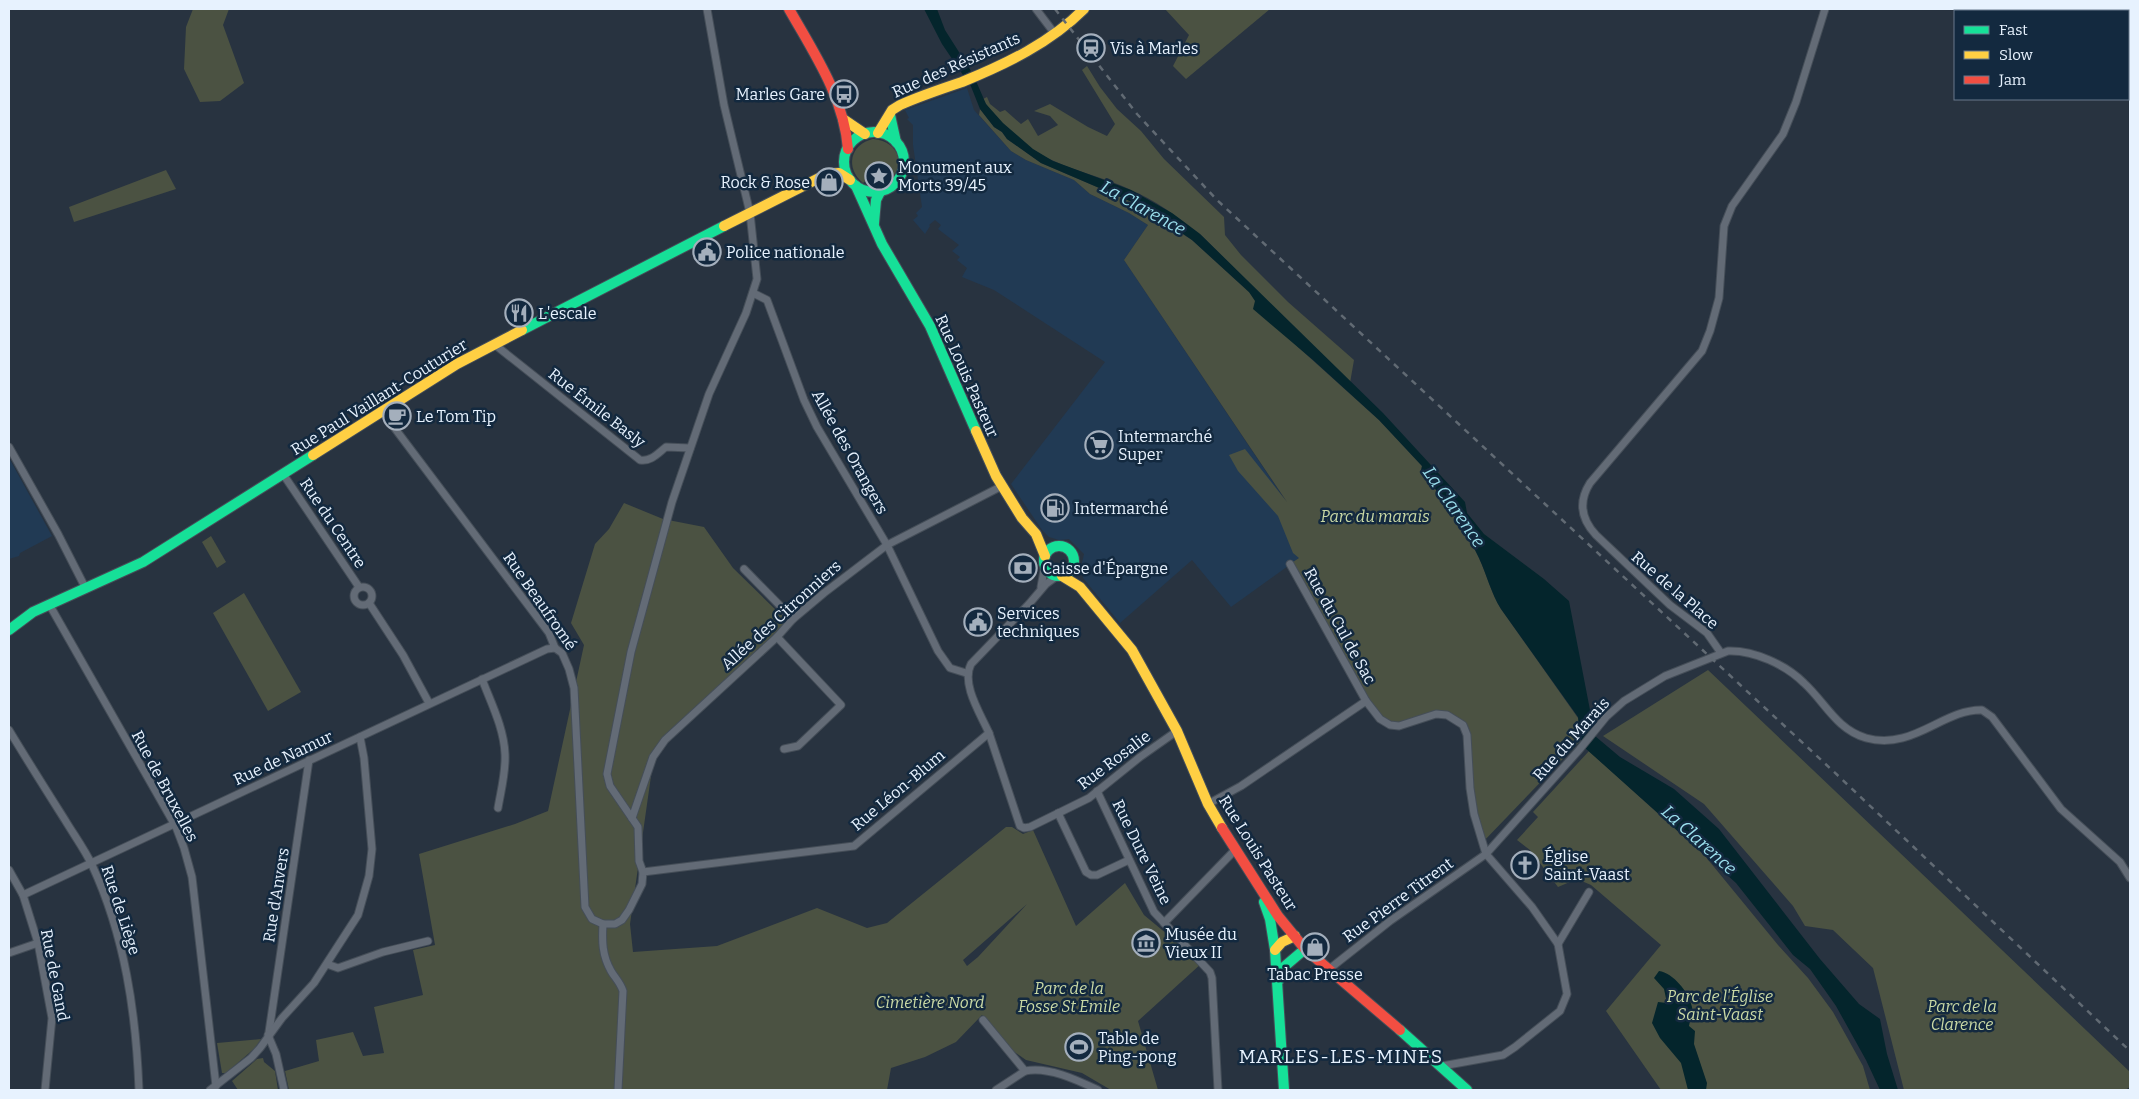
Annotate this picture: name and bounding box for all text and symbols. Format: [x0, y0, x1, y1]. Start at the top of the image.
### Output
legend [1954, 10, 2129, 100]
text: Fast [1999, 21, 2028, 39]
street label: Rue des Résistants [889, 28, 1023, 102]
station icon: Vis à Marles [1076, 33, 1106, 63]
place label: Vis à Marles [1110, 39, 1198, 58]
text: Slow [1999, 46, 2034, 64]
text: Jam [1998, 71, 2027, 89]
bus stop icon: Marles Gare [829, 79, 859, 109]
place label: Marles Gare [735, 85, 825, 104]
place label: Monument aux Morts 39/45 [898, 158, 1012, 195]
place icon: Monument aux Morts 39/45 [864, 161, 894, 191]
shop icon: Rock & Rose [814, 167, 844, 197]
place label: Rock & Rose [720, 173, 810, 192]
water label: La Clarence [1097, 176, 1189, 240]
public building icon: Police nationale [692, 237, 722, 267]
place label: Police nationale [726, 243, 845, 262]
restaurant icon: L'escale [504, 298, 534, 328]
place label: L'escale [538, 304, 597, 323]
street label: Rue Louis Pasteur [931, 312, 1003, 440]
street label: Rue Paul Vaillant-Couturier [287, 335, 471, 459]
street label: Rue Émile Basly [545, 363, 650, 452]
street label: Allée des Orangers [808, 386, 892, 518]
cafe icon: Le Tom Tip [382, 401, 412, 431]
place label: Le Tom Tip [416, 407, 496, 426]
place label: Intermarché Super [1118, 427, 1212, 464]
supermarket icon: Intermarché Super [1084, 430, 1114, 460]
water label: La Clarence [1418, 462, 1490, 552]
street label: Rue du Centre [296, 474, 370, 572]
fuel station icon: Intermarché [1040, 493, 1070, 523]
place label: Intermarché [1074, 499, 1168, 518]
park label: Parc du marais [1320, 507, 1430, 526]
street label: Rue de la Place [1628, 547, 1722, 633]
street label: Rue Beaufromé [499, 548, 581, 654]
bank icon: Caisse d'Épargne [1008, 553, 1038, 583]
street label: Allée des Citronniers [717, 556, 845, 674]
place label: Caisse d'Épargne [1042, 558, 1168, 578]
street label: Rue du Cul de Sac [1300, 565, 1380, 687]
place label: Services techniques [997, 604, 1080, 641]
public building icon: Services techniques [963, 607, 993, 637]
street label: Rue du Marais [1529, 694, 1613, 784]
street label: Rue de Bruxelles [128, 727, 202, 845]
street label: Rue de Namur [230, 727, 336, 789]
street label: Rue Rosalie [1074, 727, 1154, 793]
street label: Rue Léon-Blum [847, 745, 949, 835]
street label: Rue Louis Pasteur [1215, 792, 1301, 914]
street label: Rue Dure Veine [1108, 796, 1176, 908]
water label: La Clarence [1657, 800, 1741, 880]
street label: Rue d'Anvers [259, 846, 293, 944]
place label: Église Saint-Vaast [1544, 846, 1630, 884]
church icon: Église Saint-Vaast [1510, 850, 1540, 880]
street label: Rue Pierre Titrent [1339, 854, 1457, 946]
street label: Rue de Liège [98, 863, 144, 957]
place label: Musée du Vieux II [1165, 925, 1237, 962]
street label: Rue de Gand [37, 927, 73, 1023]
museum icon: Musée du Vieux II [1131, 928, 1161, 958]
shop icon: Tabac Presse [1300, 932, 1330, 962]
place label: Tabac Presse [1267, 965, 1363, 984]
park label: Parc de la Fosse St Emile [1018, 979, 1120, 1016]
park label: Parc de l'Église Saint-Vaast [1667, 986, 1773, 1024]
park label: Cimetière Nord [876, 993, 984, 1012]
park label: Parc de la Clarence [1927, 997, 1997, 1034]
place label: Table de Ping-pong [1098, 1029, 1176, 1066]
sports icon: Table de Ping-pong [1064, 1032, 1094, 1062]
district label: MARLES-LES-MINES [1239, 1045, 1443, 1068]

